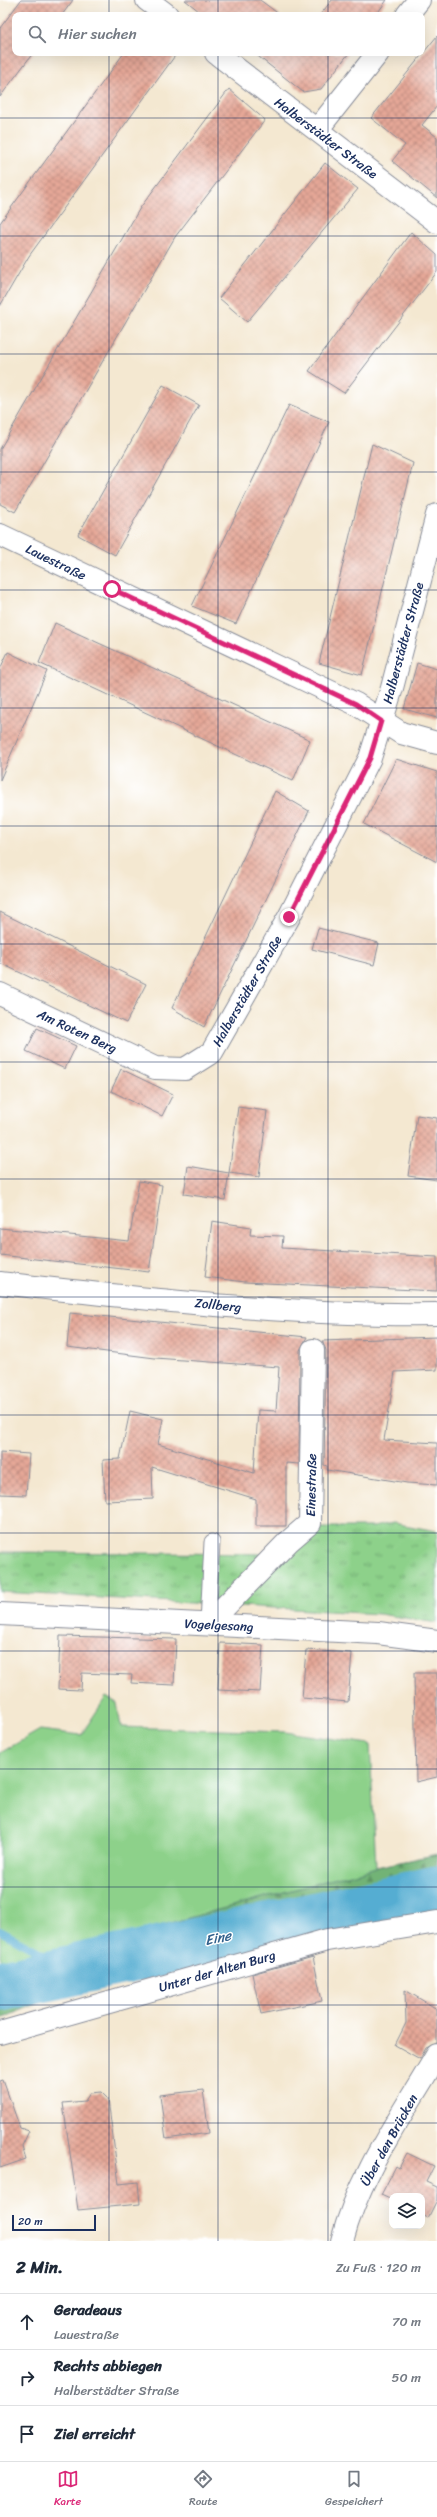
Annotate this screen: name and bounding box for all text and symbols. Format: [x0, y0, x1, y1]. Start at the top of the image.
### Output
search box [12, 12, 425, 56]
text: Hier suchen [58, 21, 137, 47]
icon: search [26, 23, 48, 45]
street label: Halberstädter Straße [269, 91, 383, 185]
street label: Lauestraße [22, 537, 91, 587]
route start [103, 580, 121, 598]
street label: Halberstädter Straße [376, 580, 430, 706]
route end [280, 908, 298, 926]
street label: Halberstädter Straße [206, 931, 288, 1051]
street label: Am Roten Berg [32, 1002, 121, 1060]
street label: Zollberg [194, 1291, 243, 1319]
street label: Einestraße [299, 1453, 323, 1517]
street label: Vogelgesang [184, 1612, 255, 1638]
water label: Eine [202, 1923, 235, 1953]
street label: Unter der Alten Burg [156, 1943, 279, 1999]
street label: Über den Brücken [354, 2090, 424, 2190]
map controls [389, 2193, 425, 2229]
button: layers [389, 2193, 425, 2229]
text: 20 m [18, 2212, 43, 2231]
scale bar [12, 2213, 96, 2232]
text: 2 Min. [16, 2252, 63, 2282]
text: Zu Fuß · 120 m [336, 2256, 421, 2279]
text: Geradeaus [54, 2297, 122, 2323]
text: 70 m [392, 2310, 421, 2333]
icon: ahead [16, 2311, 38, 2333]
text: Lauestraße [54, 2323, 119, 2346]
text: Rechts abbiegen [54, 2353, 162, 2379]
text: 50 m [391, 2366, 421, 2389]
icon: right [16, 2367, 38, 2389]
text: Halberstädter Straße [54, 2379, 179, 2402]
text: Ziel erreicht [54, 2421, 135, 2447]
icon: arrive [16, 2423, 38, 2445]
tab: Karte [54, 2468, 81, 2511]
tab: Route [189, 2468, 217, 2511]
tab: Gespeichert [325, 2468, 383, 2511]

